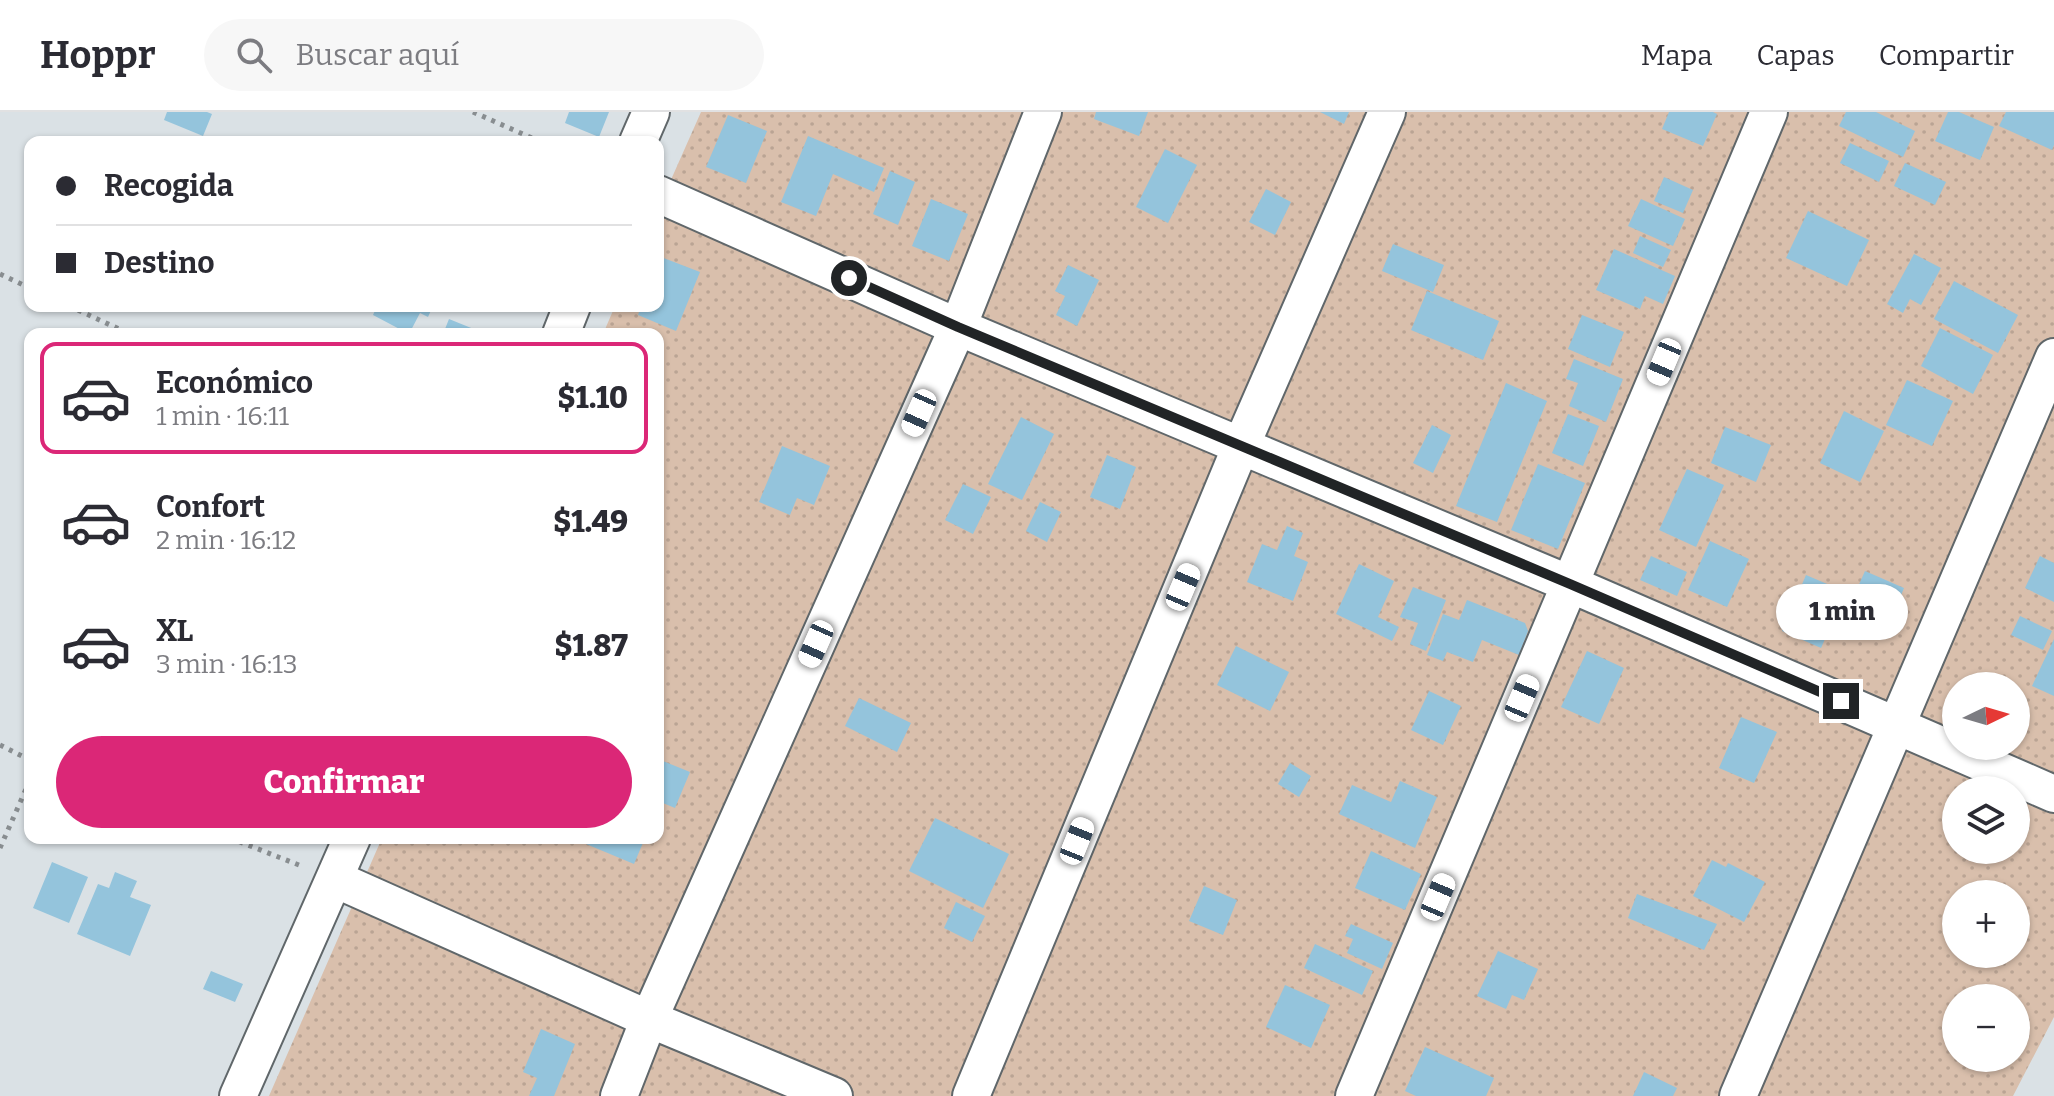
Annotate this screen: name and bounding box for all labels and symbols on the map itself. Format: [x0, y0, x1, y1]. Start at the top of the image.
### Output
route start [831, 260, 867, 296]
car [1644, 335, 1684, 389]
car [898, 386, 940, 440]
car [1163, 560, 1203, 614]
callout: 1 min [1775, 585, 1907, 641]
car [795, 617, 837, 671]
car [1502, 671, 1542, 725]
north arrow [1942, 672, 2030, 760]
route end [1823, 683, 1859, 719]
car [1057, 814, 1097, 868]
car [1418, 870, 1458, 924]

